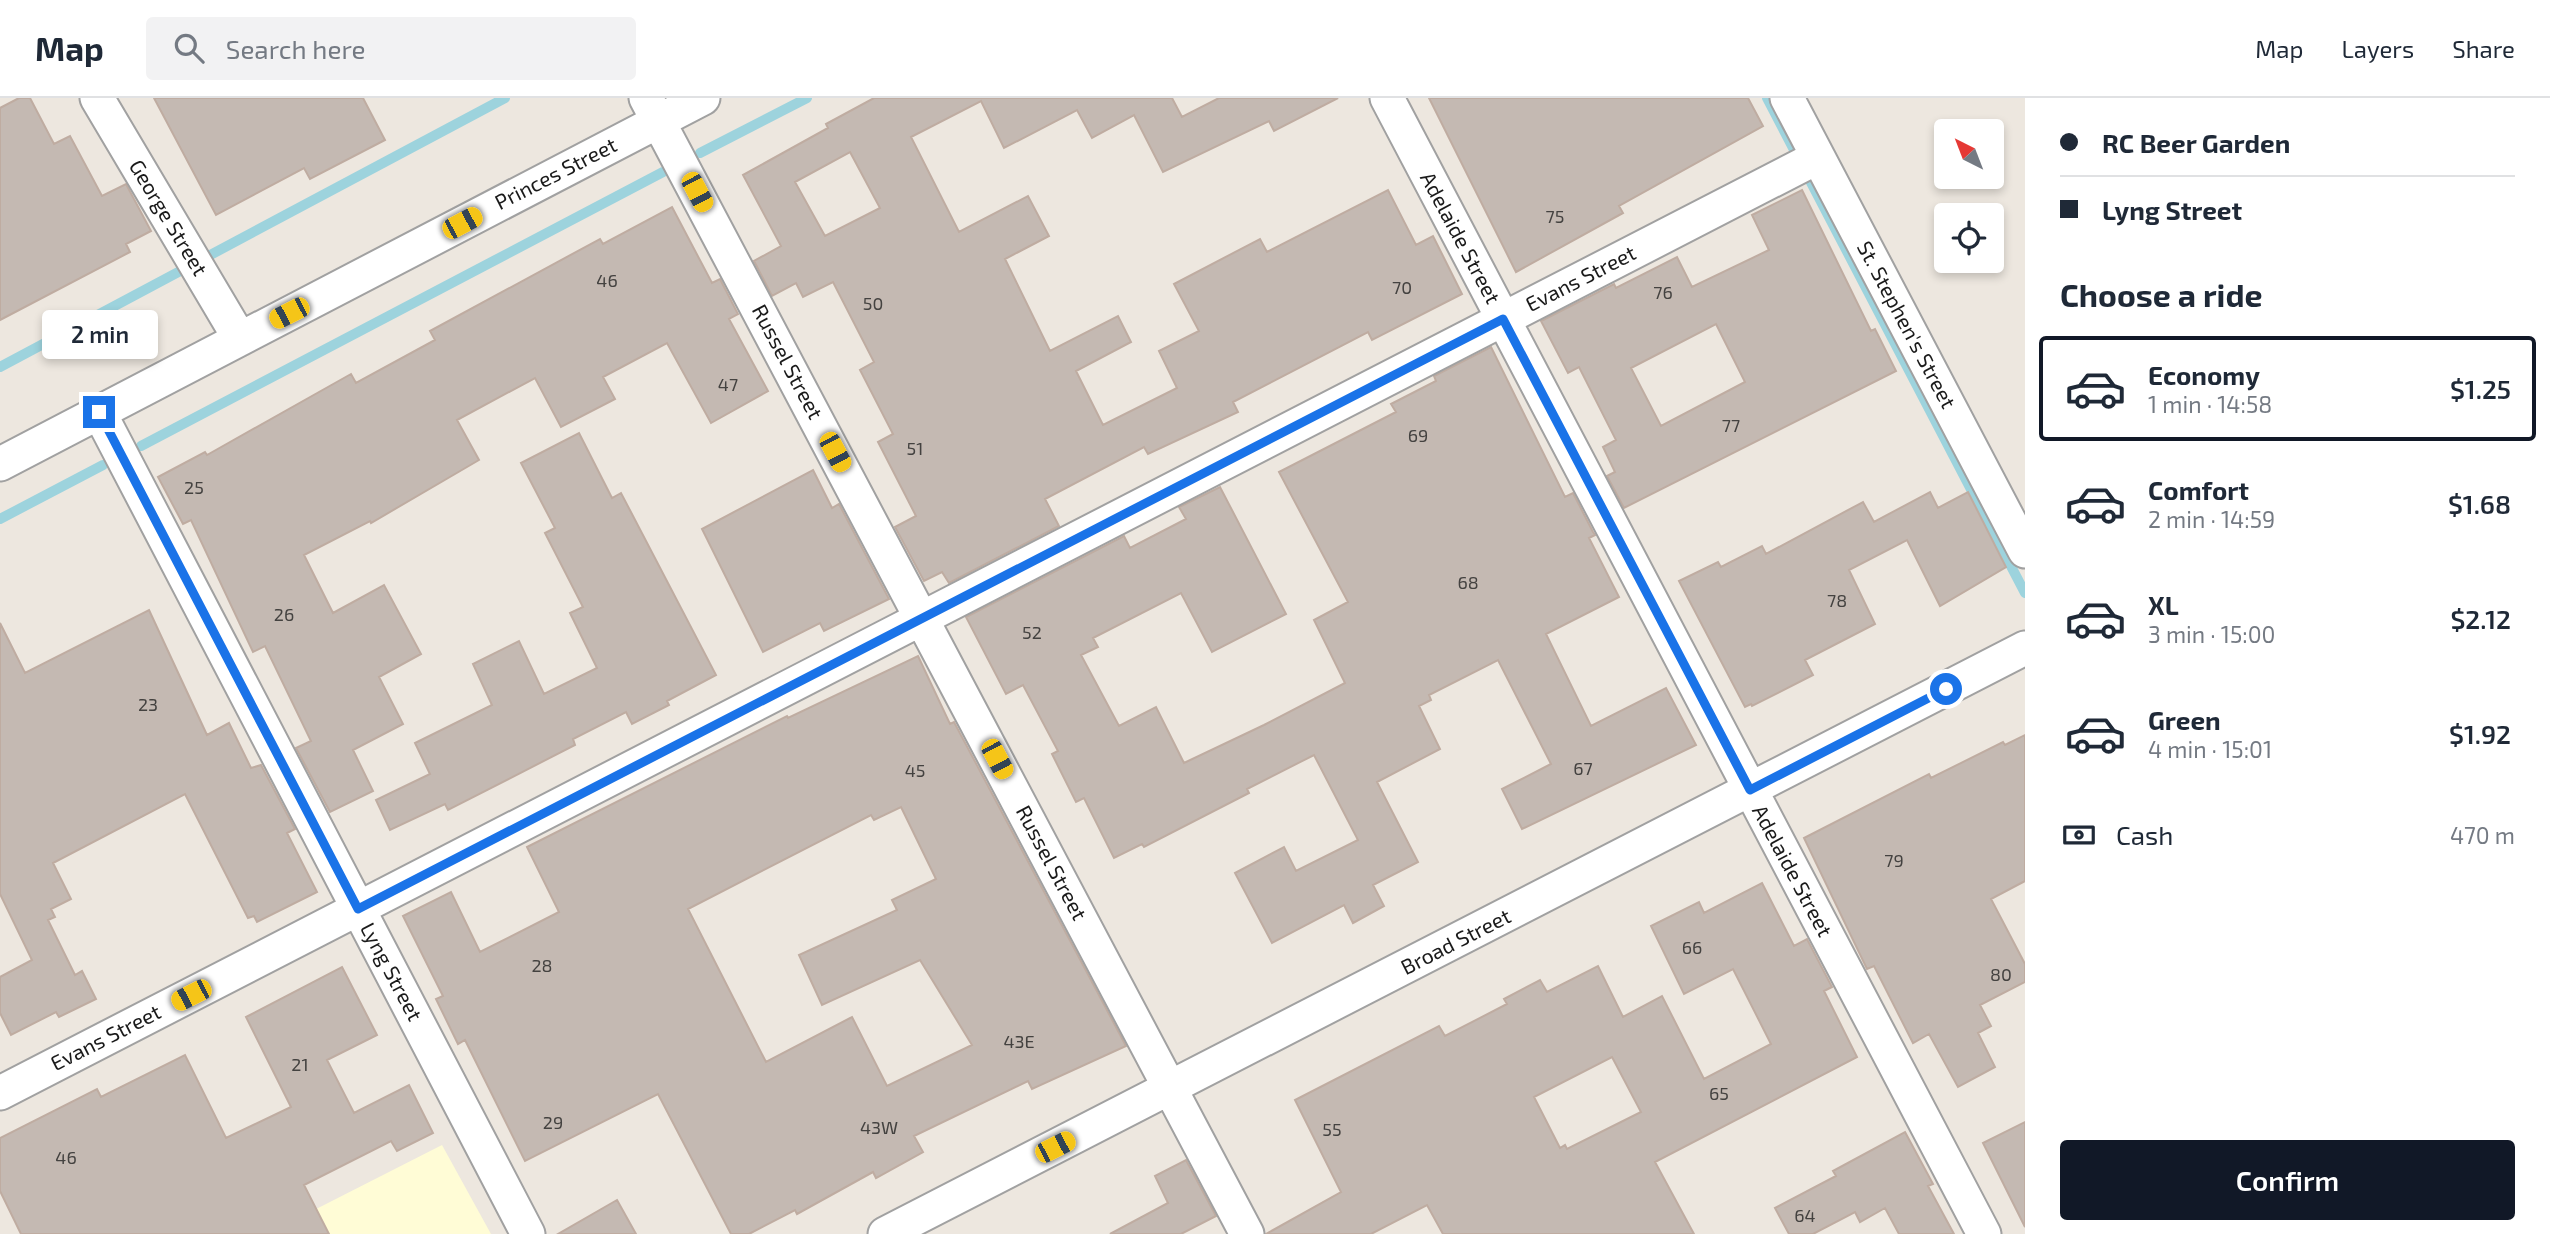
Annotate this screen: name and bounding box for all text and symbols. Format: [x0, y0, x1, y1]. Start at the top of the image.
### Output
search box [146, 17, 636, 80]
text: Map [35, 28, 104, 68]
icon: search [170, 29, 208, 67]
text: Search here [226, 33, 365, 64]
text: Map [2255, 34, 2303, 63]
text: Layers [2341, 34, 2414, 63]
text: Share [2452, 34, 2515, 63]
north arrow [1934, 119, 2004, 189]
map controls [1934, 119, 2004, 273]
text: RC Beer Garden [2102, 127, 2290, 158]
street label: Princes Street [490, 131, 620, 214]
street label: George Street [125, 155, 214, 280]
street label: Adelaide Street [1416, 167, 1507, 307]
car [678, 169, 717, 215]
text: Lyng Street [2102, 194, 2242, 225]
button: locate [1934, 203, 2004, 273]
car [439, 204, 486, 242]
house number: 75 [1546, 205, 1564, 227]
street label: St. Stephen's Street [1853, 236, 1962, 412]
street label: Evans Street [1521, 239, 1640, 316]
house number: 46 [596, 269, 618, 291]
text: Choose a ride [2060, 275, 2263, 313]
house number: 70 [1392, 276, 1412, 298]
house number: 76 [1653, 281, 1673, 303]
house number: 50 [863, 292, 883, 314]
car [266, 294, 313, 332]
street label: Russel Street [748, 300, 829, 423]
callout: 2 min [41, 310, 157, 360]
text: 2 min [71, 320, 129, 348]
icon: car [2064, 357, 2127, 420]
text: Economy [2148, 359, 2260, 390]
house number: 47 [718, 373, 738, 395]
text: $1.25 [2450, 373, 2511, 404]
text: 1 min · 14:58 [2148, 390, 2272, 418]
route end [83, 396, 115, 428]
house number: 77 [1722, 414, 1740, 436]
house number: 69 [1408, 424, 1428, 446]
car [816, 429, 855, 475]
house number: 51 [907, 437, 923, 459]
icon: car [2064, 472, 2127, 535]
text: Comfort [2148, 474, 2249, 505]
house number: 25 [184, 476, 204, 498]
text: $1.68 [2448, 488, 2511, 519]
text: 2 min · 14:59 [2148, 505, 2275, 533]
house number: 68 [1457, 571, 1479, 593]
icon: car [2064, 587, 2127, 650]
house number: 78 [1827, 589, 1847, 611]
text: XL [2148, 589, 2179, 620]
house number: 26 [274, 603, 294, 625]
text: $2.12 [2450, 603, 2511, 634]
text: 3 min · 15:00 [2148, 620, 2275, 648]
house number: 52 [1022, 621, 1042, 643]
route start [1930, 673, 1962, 705]
house number: 23 [138, 693, 158, 715]
icon: car [2064, 702, 2127, 765]
text: Green [2148, 704, 2221, 735]
text: $1.92 [2449, 718, 2511, 749]
text: 4 min · 15:01 [2148, 735, 2272, 763]
car [978, 736, 1017, 782]
house number: 67 [1573, 757, 1593, 779]
house number: 45 [905, 759, 925, 781]
street label: Adelaide Street [1748, 800, 1839, 940]
street label: Russel Street [1012, 801, 1093, 924]
icon: cash [2060, 816, 2098, 854]
text: Cash [2116, 819, 2173, 850]
text: 470 m [2450, 821, 2515, 849]
house number: 79 [1884, 849, 1904, 871]
street label: Broad Street [1396, 902, 1514, 979]
street label: Lyng Street [356, 918, 429, 1025]
house number: 66 [1682, 936, 1702, 958]
house number: 28 [531, 954, 553, 976]
house number: 80 [1990, 963, 2012, 985]
car [168, 976, 215, 1014]
street label: Evans Street [46, 998, 165, 1075]
house number: 43E [1003, 1030, 1035, 1052]
house number: 21 [291, 1053, 309, 1075]
house number: 65 [1709, 1082, 1729, 1104]
house number: 29 [543, 1111, 563, 1133]
house number: 43W [860, 1116, 898, 1138]
house number: 55 [1322, 1118, 1342, 1140]
car [1032, 1128, 1079, 1166]
button: Confirm [2060, 1140, 2515, 1220]
house number: 46 [55, 1146, 77, 1168]
house number: 64 [1794, 1204, 1816, 1226]

